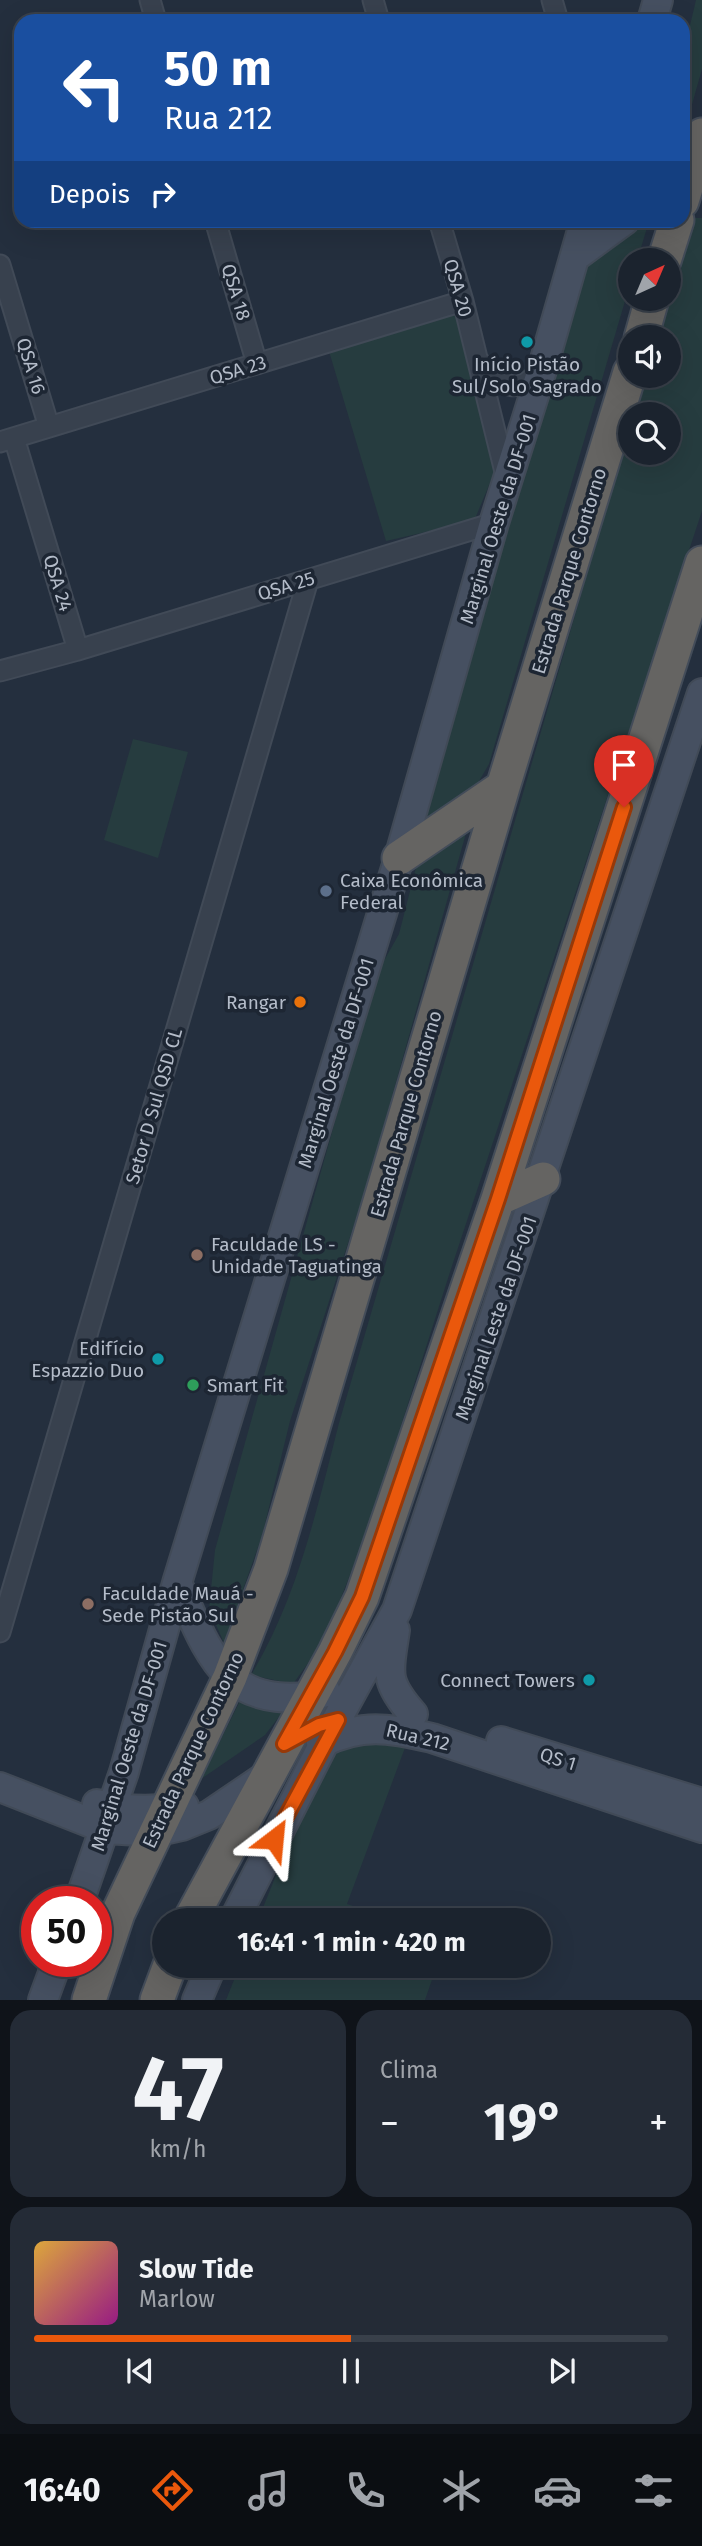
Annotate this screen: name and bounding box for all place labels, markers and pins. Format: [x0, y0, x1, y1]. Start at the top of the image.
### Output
marker: Início Pistão Sul/Solo Sagrado [519, 334, 535, 350]
place label: Início Pistão Sul/Solo Sagrado [452, 353, 602, 398]
pin [594, 735, 654, 807]
place label: Caixa Econômica Federal [340, 869, 483, 914]
marker: Caixa Econômica Federal [318, 883, 334, 899]
place label: Rangar [226, 991, 287, 1014]
marker: Rangar [292, 994, 308, 1010]
place label: Faculdade LS - Unidade Taguatinga [211, 1233, 382, 1278]
marker: Faculdade LS - Unidade Taguatinga [189, 1247, 205, 1263]
place label: Edifício Espazzio Duo [31, 1337, 144, 1382]
marker: Edifício Espazzio Duo [150, 1351, 166, 1367]
place label: Smart Fit [207, 1374, 284, 1397]
marker: Smart Fit [185, 1377, 201, 1393]
place label: Faculdade Mauá - Sede Pistão Sul [102, 1582, 254, 1627]
marker: Faculdade Mauá - Sede Pistão Sul [80, 1596, 96, 1612]
place label: Connect Towers [440, 1669, 575, 1692]
marker: Connect Towers [581, 1672, 597, 1688]

